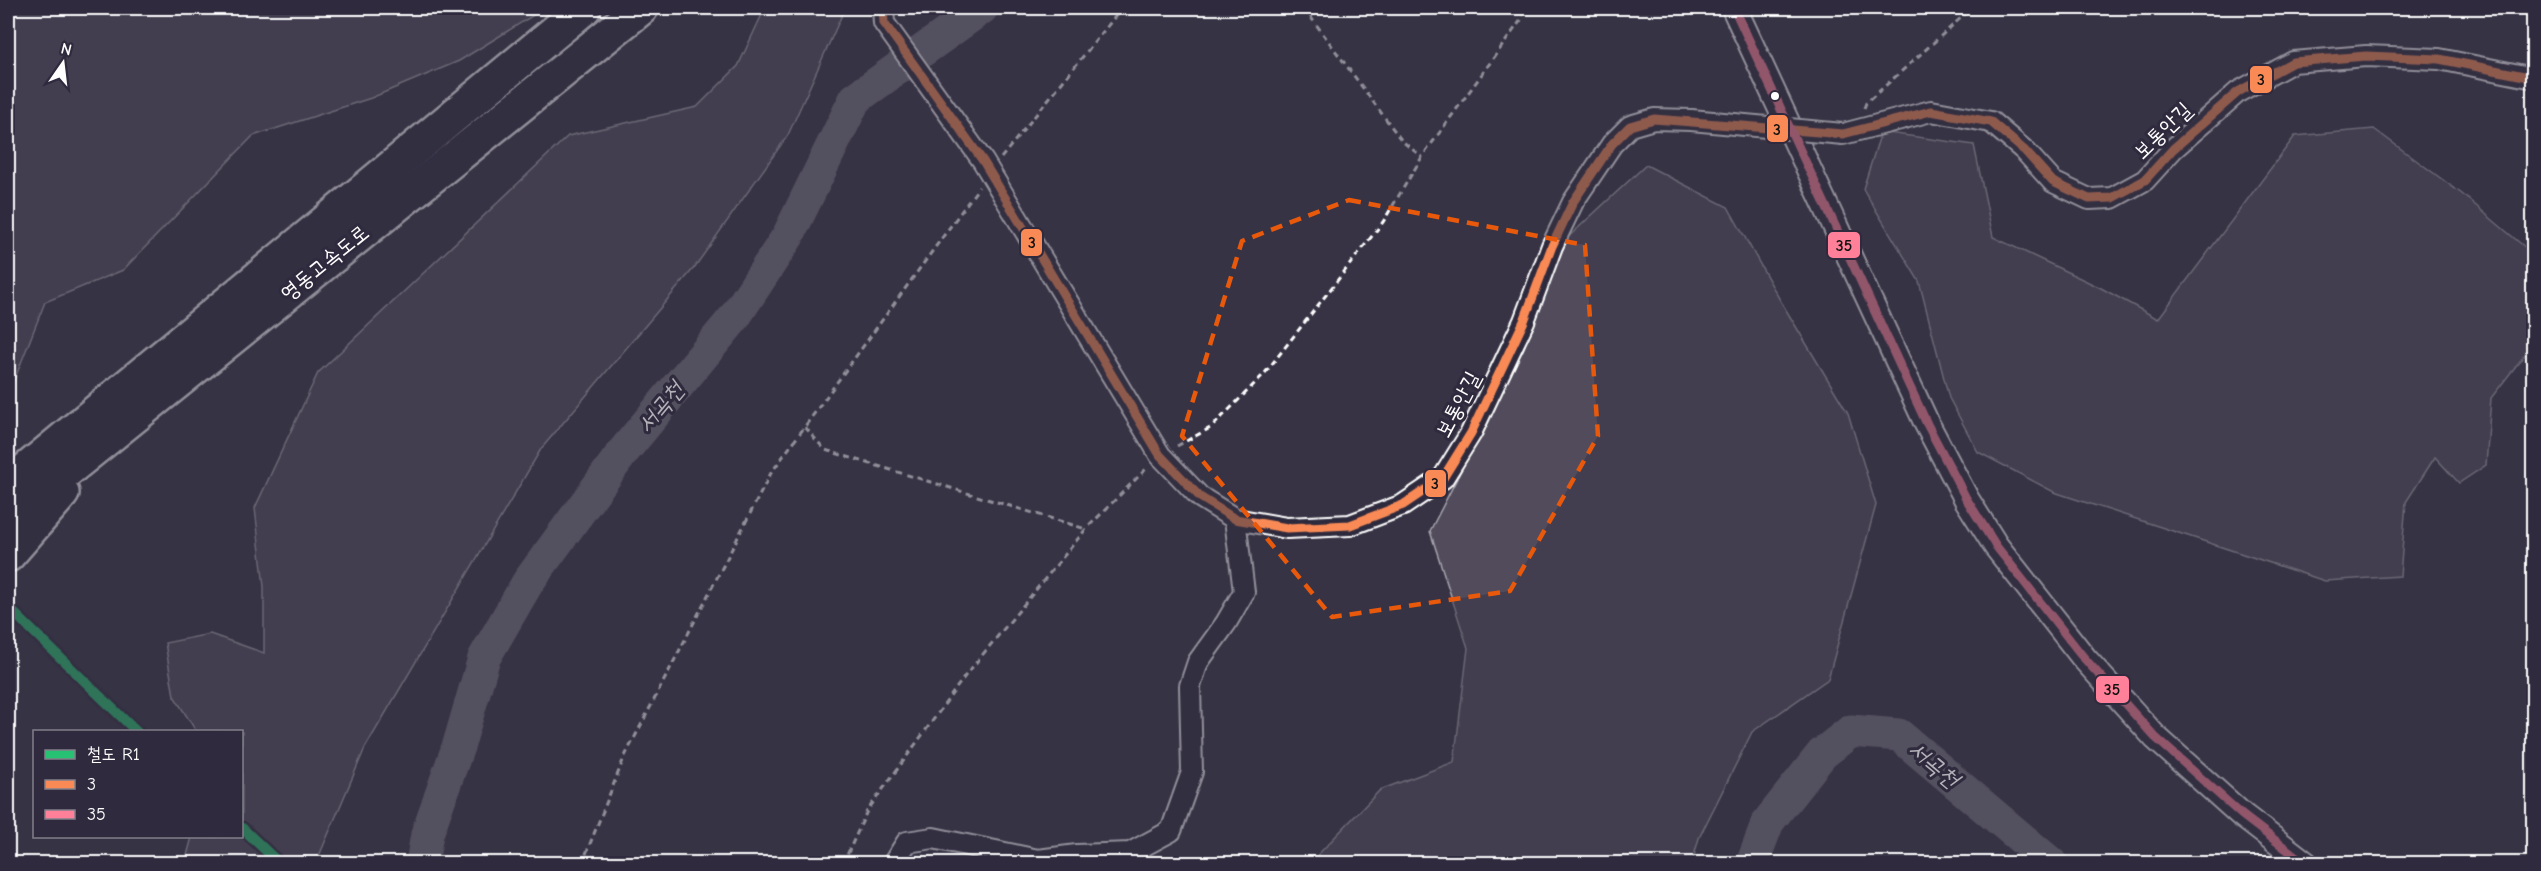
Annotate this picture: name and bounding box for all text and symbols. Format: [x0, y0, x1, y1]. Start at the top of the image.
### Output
north arrow [33, 33, 93, 93]
text: N [59, 39, 74, 59]
line badge: 3 [2249, 65, 2273, 94]
text: 3 [2257, 71, 2265, 89]
unlabelled marker [1769, 90, 1781, 102]
street label: 보통안길 [2128, 97, 2197, 165]
line badge: 3 [1766, 114, 1789, 143]
text: 3 [1773, 121, 1781, 139]
street label: 영동고속도로 [275, 219, 374, 306]
line badge: 3 [1020, 228, 1043, 257]
line badge: 35 [1827, 231, 1861, 259]
text: 3 [1028, 234, 1036, 252]
text: 35 [1836, 237, 1852, 255]
street label: 보통안길 [1430, 367, 1486, 442]
water label: 서곡천 [631, 374, 691, 438]
line badge: 3 [1424, 469, 1447, 498]
text: 3 [1431, 475, 1439, 493]
line badge: 35 [2095, 675, 2130, 704]
text: 35 [2104, 681, 2120, 699]
legend [33, 730, 243, 838]
water label: 서곡천 [1903, 735, 1967, 795]
text: 철도 R1 [87, 744, 140, 765]
text: 3 [87, 774, 96, 795]
text: 35 [87, 804, 106, 825]

